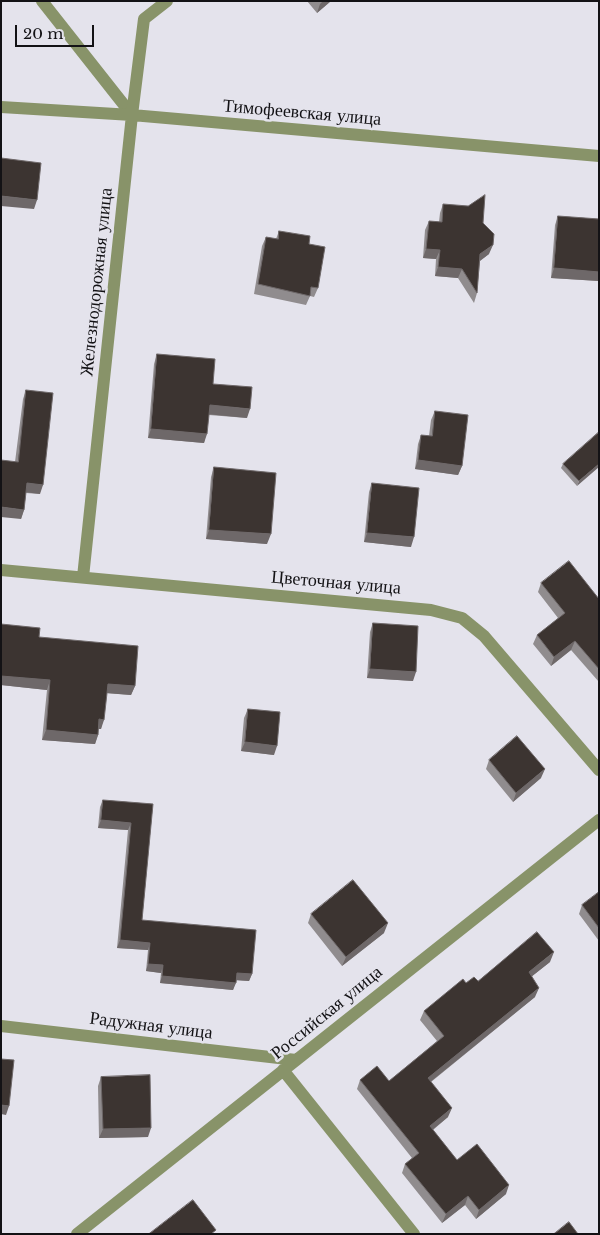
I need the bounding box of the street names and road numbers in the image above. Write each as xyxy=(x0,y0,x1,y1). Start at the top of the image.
street label: Тимофеевская улица xyxy=(222,95,382,131)
street label: Железнодорожная улица xyxy=(76,187,118,377)
street label: Цветочная улица xyxy=(270,567,402,599)
street label: Российская улица xyxy=(267,962,387,1064)
street label: Радужная улица xyxy=(88,1008,214,1044)

